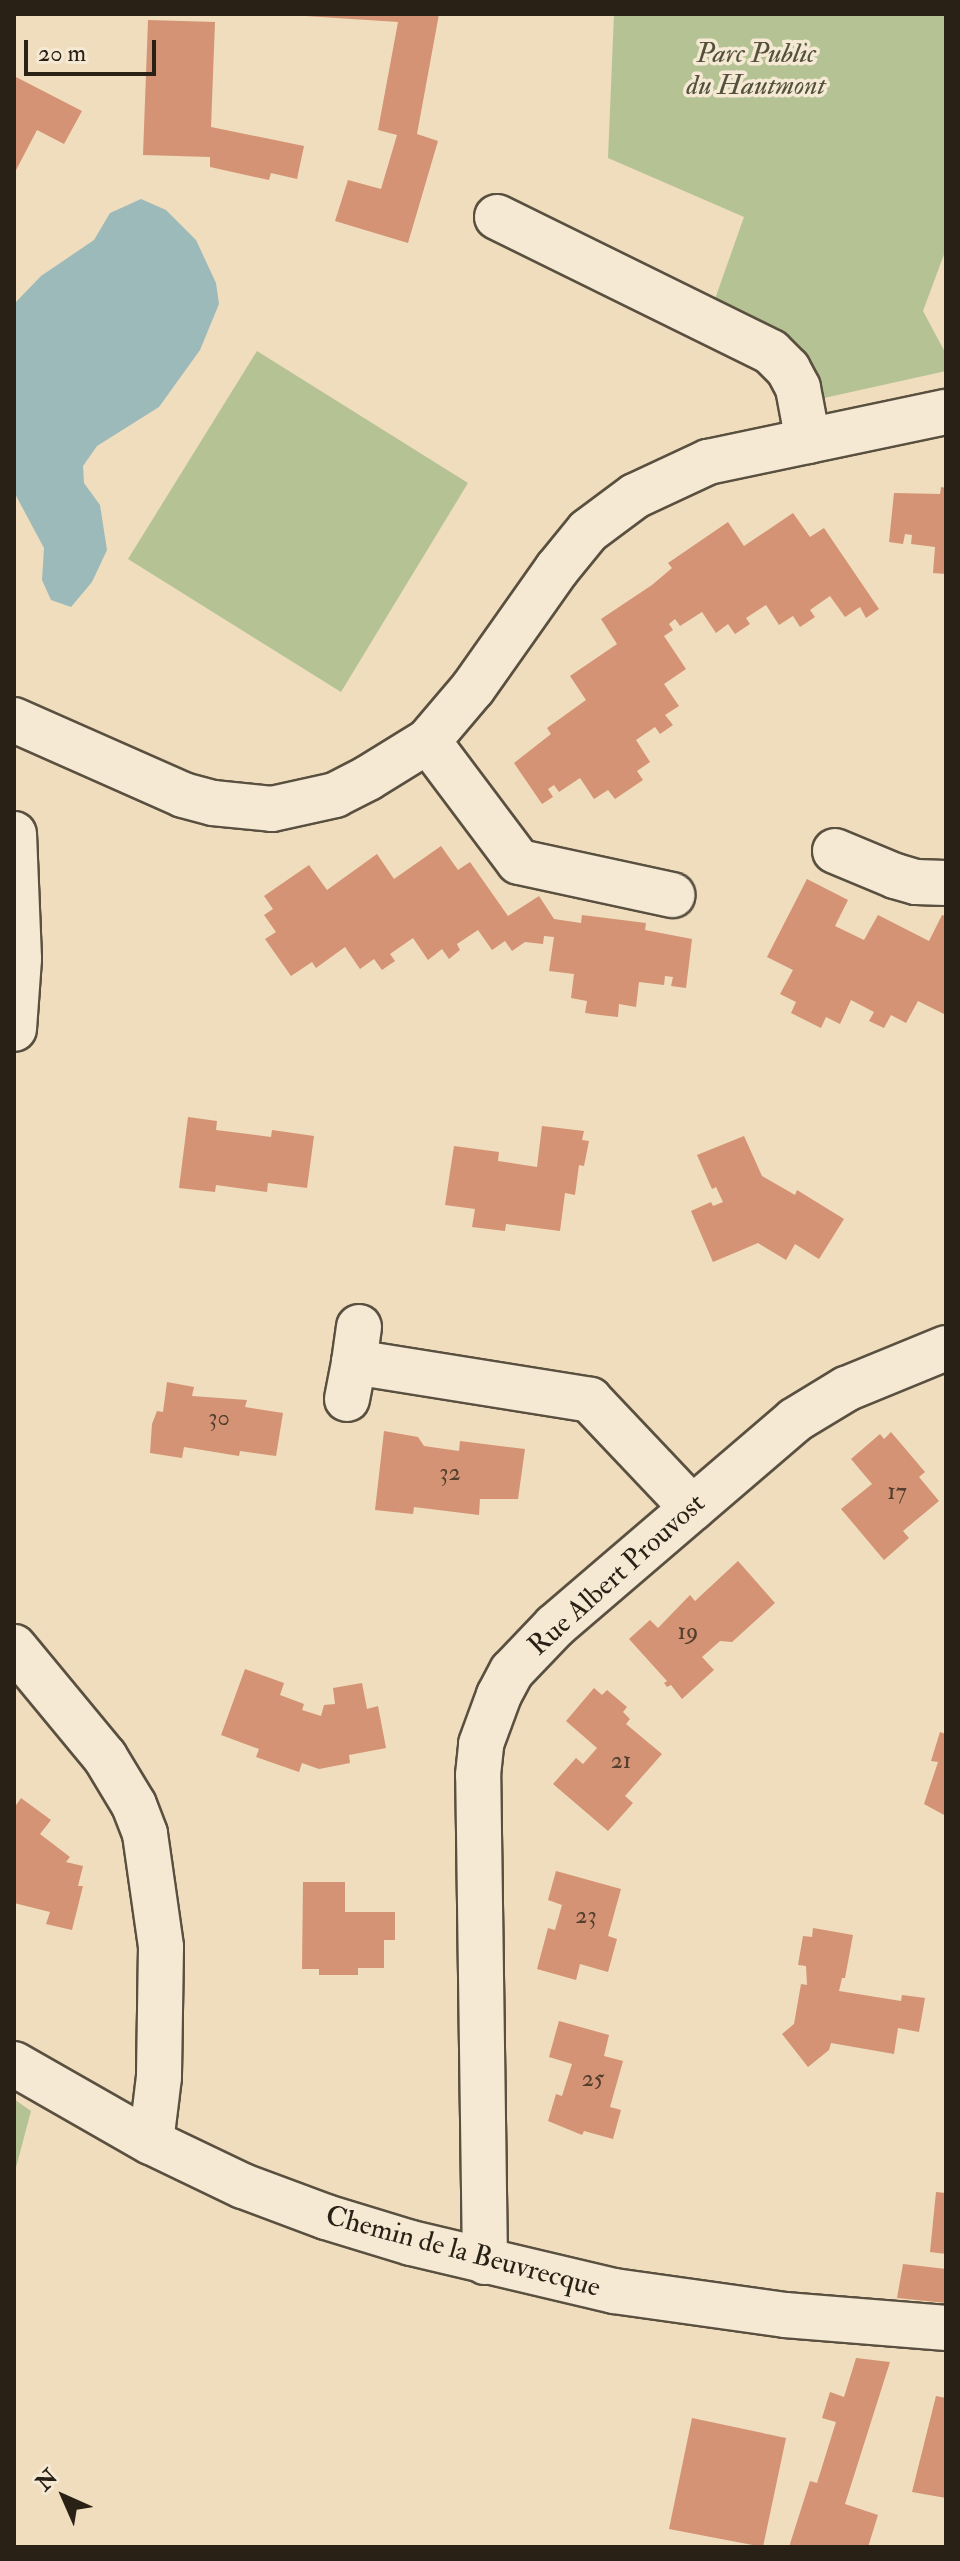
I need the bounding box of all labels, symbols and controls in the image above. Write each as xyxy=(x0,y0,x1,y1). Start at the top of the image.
scale bar xyxy=(28,24,160,74)
park label: Parc Public du Hautmont xyxy=(687,37,825,103)
text: 20 m xyxy=(38,38,86,69)
house number: 30 xyxy=(208,1404,230,1432)
house number: 32 xyxy=(439,1459,461,1487)
house number: 17 xyxy=(887,1478,907,1506)
street label: Rue Albert Prouvost xyxy=(522,1487,712,1663)
house number: 19 xyxy=(678,1618,698,1646)
house number: 21 xyxy=(611,1747,631,1775)
house number: 23 xyxy=(575,1902,597,1930)
house number: 25 xyxy=(582,2065,604,2093)
street label: Chemin de la Beuvrecque xyxy=(322,2199,604,2305)
north arrow xyxy=(24,2457,104,2537)
text: N xyxy=(30,2463,64,2497)

